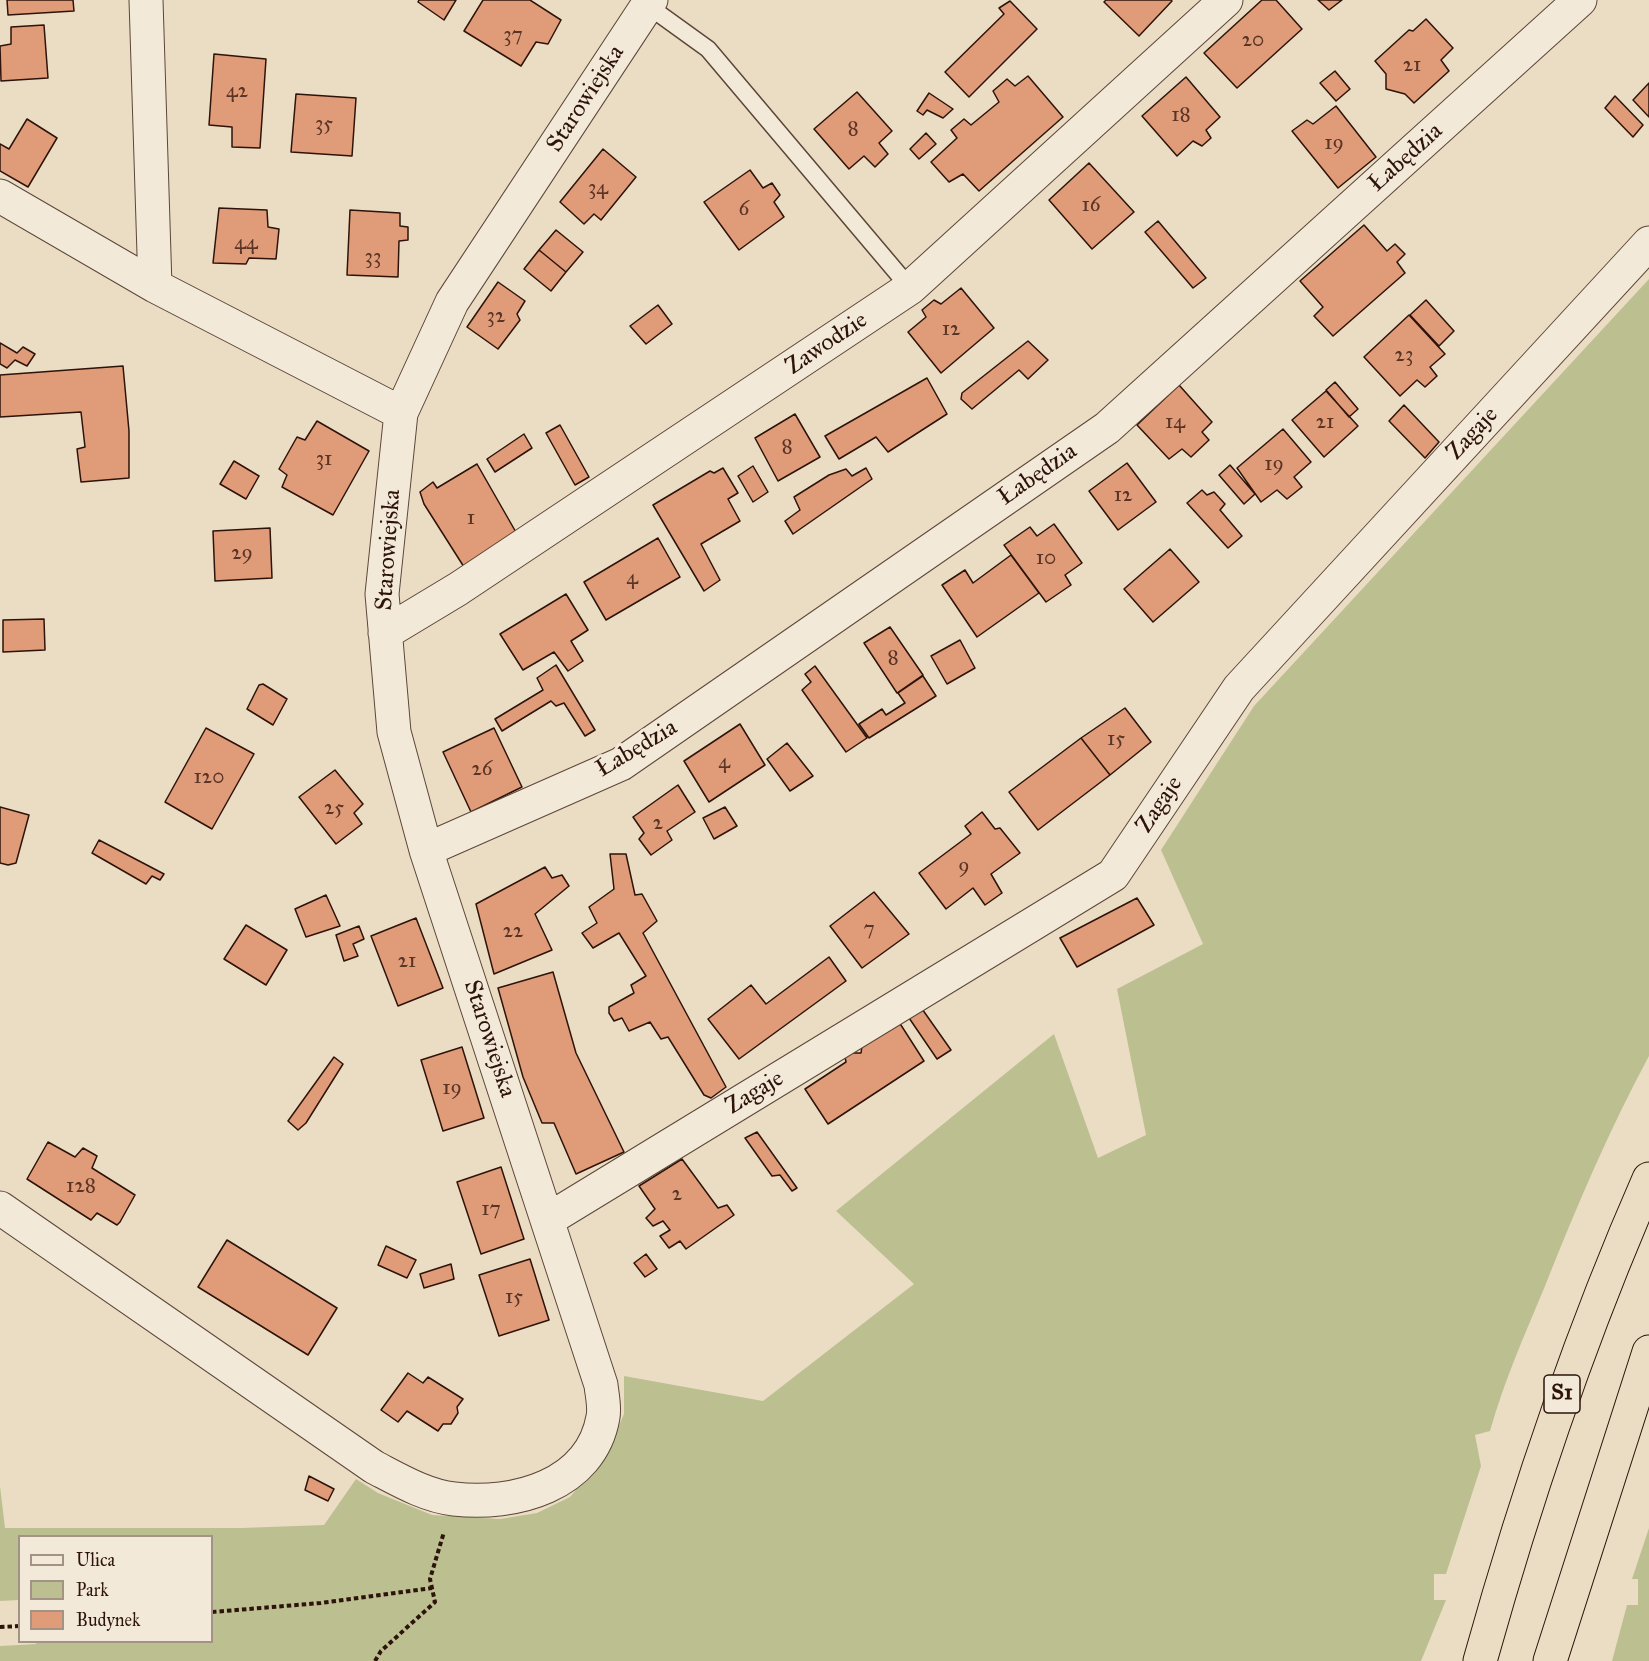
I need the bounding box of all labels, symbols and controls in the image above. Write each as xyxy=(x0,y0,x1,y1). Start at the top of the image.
house number: 37 xyxy=(503,23,523,49)
house number: 20 xyxy=(1242,28,1264,54)
street label: Starowiejska xyxy=(541,40,631,158)
house number: 21 xyxy=(1403,53,1421,79)
house number: 42 xyxy=(226,79,248,105)
house number: 18 xyxy=(1171,103,1191,129)
house number: 35 xyxy=(315,112,333,138)
house number: 8 xyxy=(847,117,859,143)
street label: Łabędzia xyxy=(1363,117,1449,199)
house number: 19 xyxy=(1324,131,1344,157)
house number: 34 xyxy=(588,176,608,202)
house number: 16 xyxy=(1081,193,1101,219)
house number: 6 xyxy=(739,197,749,223)
house number: 44 xyxy=(234,231,258,257)
house number: 33 xyxy=(365,245,381,271)
house number: 32 xyxy=(487,304,505,330)
street label: Zawodzie xyxy=(781,306,873,382)
house number: 12 xyxy=(942,317,960,343)
house number: 23 xyxy=(1395,343,1413,369)
street label: Zagaje xyxy=(1441,401,1505,467)
house number: 14 xyxy=(1165,410,1185,436)
house number: 21 xyxy=(1316,410,1334,436)
house number: 8 xyxy=(781,435,793,461)
street label: Łabędzia xyxy=(993,438,1083,512)
house number: 31 xyxy=(316,447,332,473)
house number: 19 xyxy=(1264,452,1284,478)
house number: 12 xyxy=(1114,483,1132,509)
street label: Starowiejska xyxy=(370,488,408,612)
house number: 1 xyxy=(467,506,475,532)
house number: 29 xyxy=(231,541,253,567)
house number: 10 xyxy=(1036,546,1056,572)
house number: 4 xyxy=(626,566,638,592)
house number: 8 xyxy=(887,646,899,672)
street label: Łabędzia xyxy=(591,714,683,784)
house number: 15 xyxy=(1107,727,1125,753)
house number: 4 xyxy=(718,750,730,776)
house number: 26 xyxy=(471,757,493,783)
house number: 120 xyxy=(194,765,224,791)
street label: Zagaje xyxy=(1131,771,1189,839)
house number: 25 xyxy=(324,796,344,822)
house number: 2 xyxy=(653,811,663,837)
house number: 9 xyxy=(958,854,970,880)
house number: 7 xyxy=(863,917,875,943)
house number: 22 xyxy=(503,919,523,945)
house number: 21 xyxy=(398,949,416,975)
street label: Starowiejska xyxy=(457,977,521,1101)
street label: Zagaje xyxy=(721,1065,789,1121)
house number: 19 xyxy=(442,1076,462,1102)
house number: 128 xyxy=(66,1174,96,1200)
house number: 2 xyxy=(672,1182,682,1208)
house number: 17 xyxy=(481,1197,501,1223)
house number: 15 xyxy=(505,1285,523,1311)
road number: S1 xyxy=(1544,1375,1580,1413)
legend xyxy=(18,1535,213,1643)
text: Ulica xyxy=(76,1549,115,1571)
text: Park xyxy=(76,1579,109,1601)
text: Budynek xyxy=(76,1609,140,1631)

